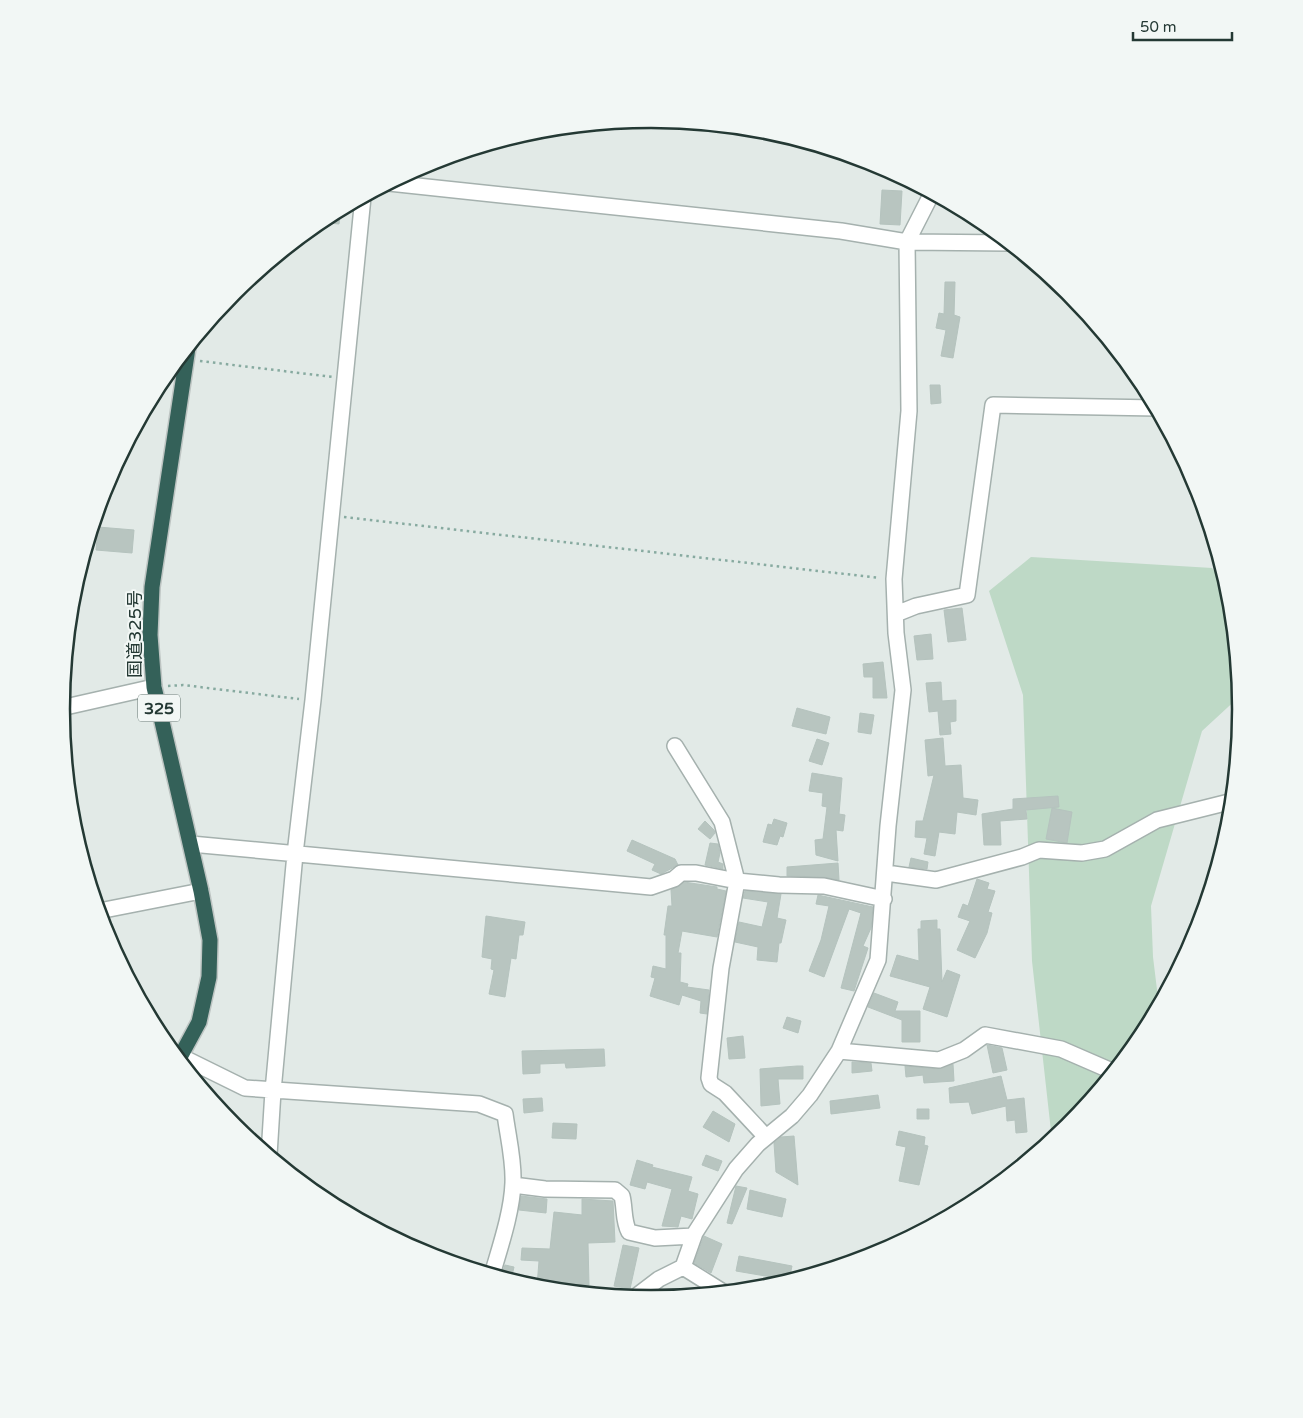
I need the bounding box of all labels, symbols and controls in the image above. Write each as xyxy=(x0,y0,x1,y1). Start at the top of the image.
scale bar xyxy=(1133,10,1232,42)
text: 50 m xyxy=(1140,18,1177,36)
street label: 国道325号 xyxy=(124,590,146,678)
road number: 325 xyxy=(138,694,180,721)

